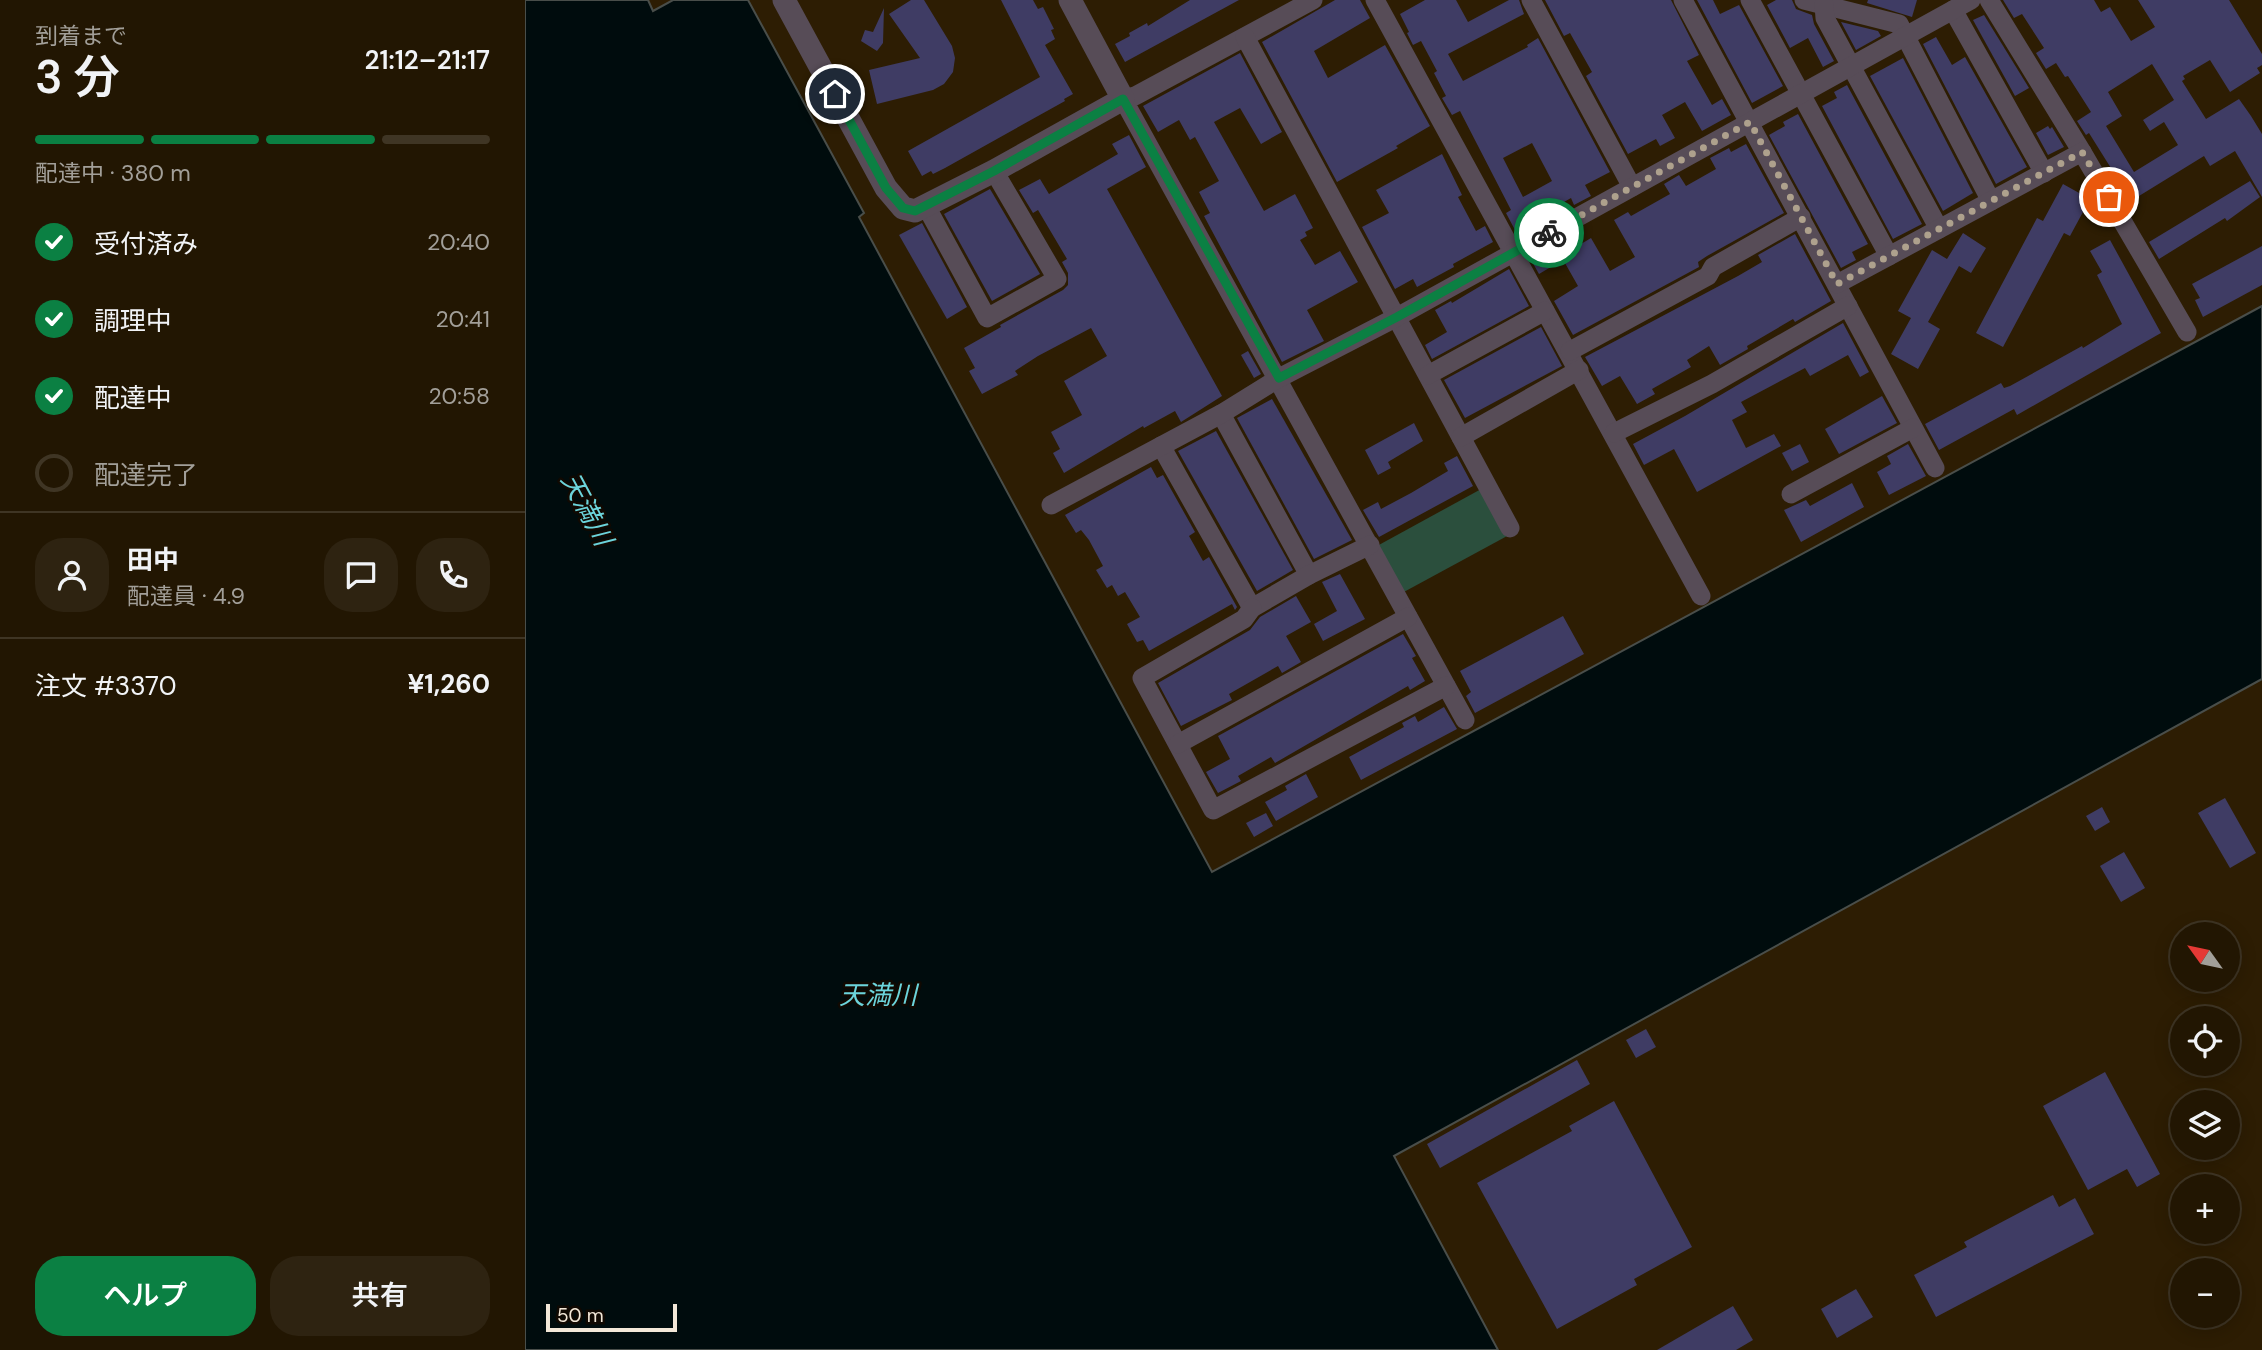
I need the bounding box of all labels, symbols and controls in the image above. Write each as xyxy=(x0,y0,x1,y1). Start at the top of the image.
text: 到着まで xyxy=(35,21,127,51)
text: 21:12–21:17 xyxy=(365,43,490,77)
text: 3 分 xyxy=(35,47,120,107)
pin xyxy=(805,64,865,124)
icon: home xyxy=(816,75,854,113)
text: 配達中 · 380 m xyxy=(35,158,191,188)
pin xyxy=(2079,167,2139,227)
icon: bag xyxy=(2090,178,2128,216)
courier xyxy=(1514,198,1584,268)
icon: bike xyxy=(1530,214,1568,252)
icon: check xyxy=(35,223,73,261)
text: 受付済み xyxy=(94,227,198,261)
text: 20:40 xyxy=(427,227,490,257)
icon: check xyxy=(35,300,73,338)
text: 調理中 xyxy=(94,304,172,338)
text: 20:41 xyxy=(435,304,490,334)
icon: check xyxy=(35,377,73,415)
text: 配達中 xyxy=(94,381,172,415)
text: 20:58 xyxy=(429,381,490,411)
text: 配達完了 xyxy=(94,458,198,492)
water label: 天満川 xyxy=(554,467,622,554)
button: person xyxy=(35,538,109,612)
button: chat xyxy=(324,538,398,612)
button: phone xyxy=(416,538,490,612)
text: 田中 xyxy=(127,543,179,577)
text: 配達員 · 4.9 xyxy=(127,581,245,611)
text: ¥1,260 xyxy=(407,667,490,701)
text: 注文 #3370 xyxy=(35,669,176,703)
north arrow xyxy=(2170,922,2240,992)
map controls xyxy=(2170,922,2240,1328)
water label: 天満川 xyxy=(839,978,920,1012)
button: locate xyxy=(2170,1006,2240,1076)
button: layers xyxy=(2170,1090,2240,1160)
button: + xyxy=(2170,1174,2240,1244)
button: ヘルプ xyxy=(35,1256,256,1336)
button: 共有 xyxy=(270,1256,490,1336)
button: − xyxy=(2170,1258,2240,1328)
scale bar xyxy=(546,1301,677,1333)
text: 50 m xyxy=(557,1303,604,1328)

